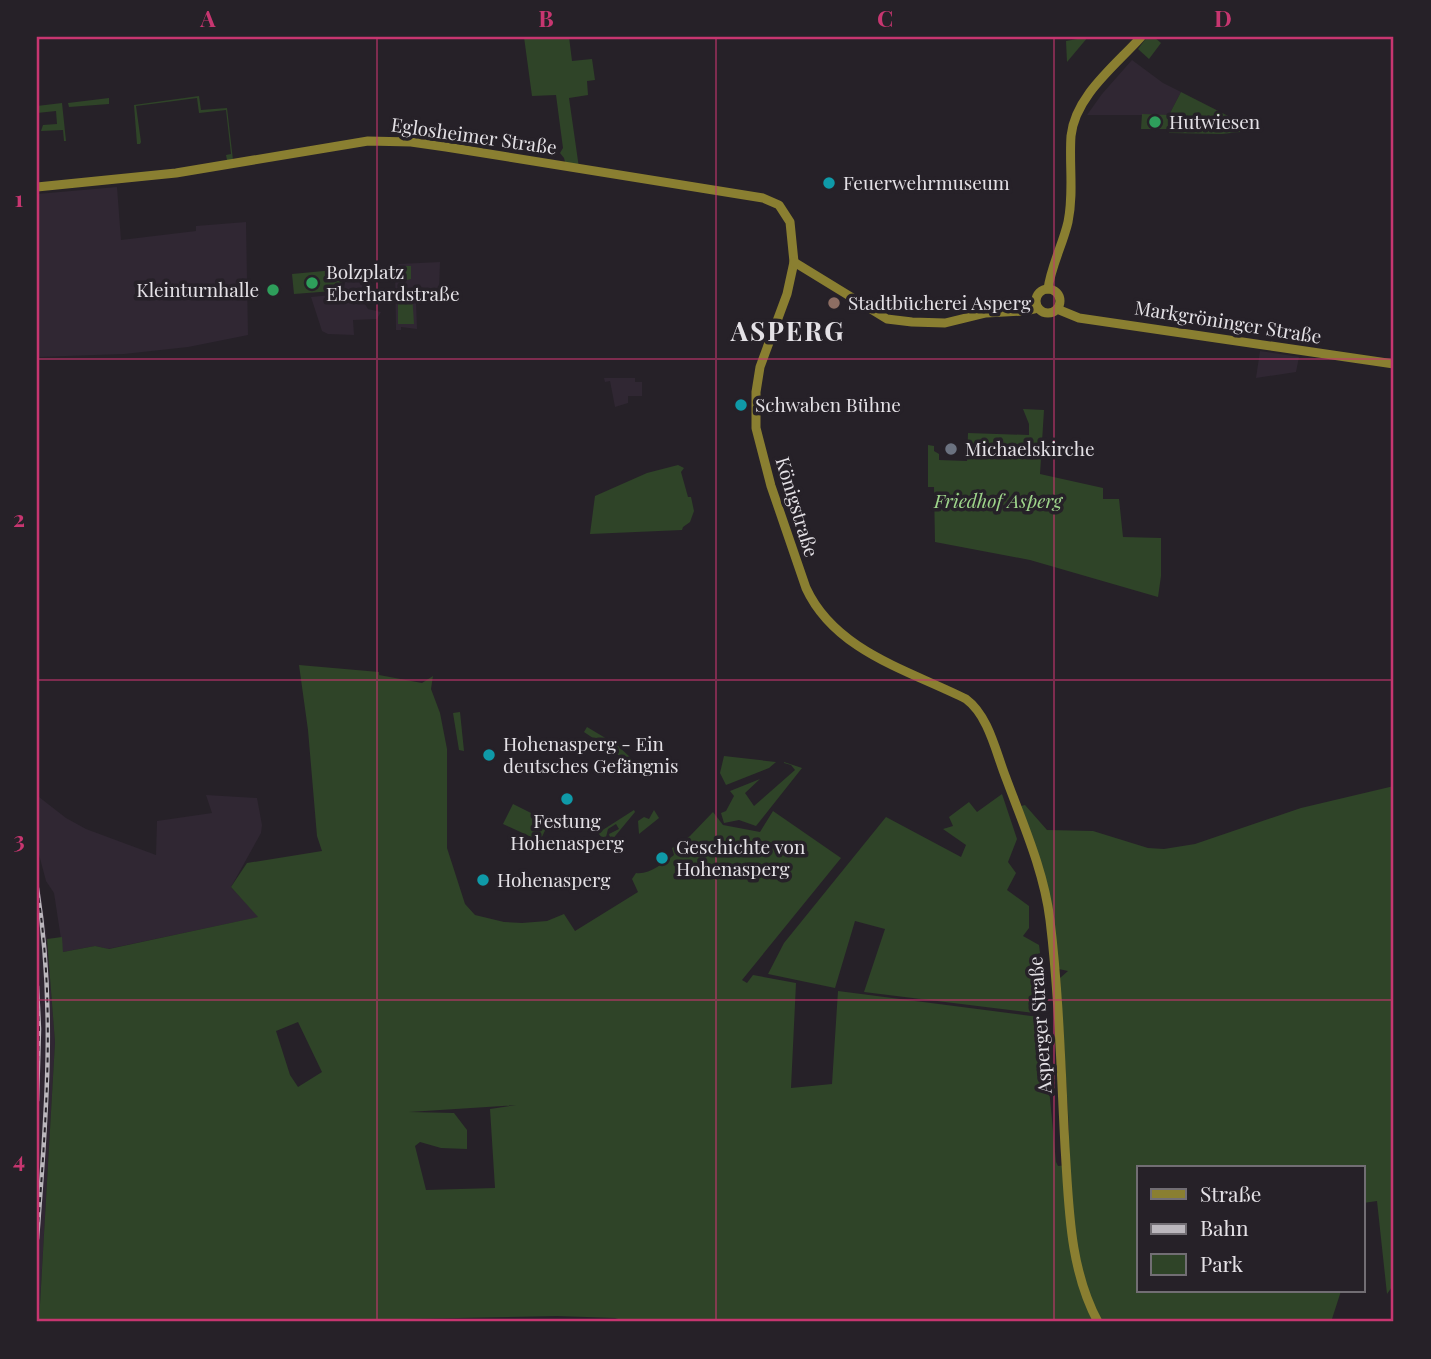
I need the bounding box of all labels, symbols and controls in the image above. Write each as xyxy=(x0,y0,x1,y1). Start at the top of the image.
text: A xyxy=(199,2,216,33)
text: B xyxy=(538,2,554,33)
text: C xyxy=(877,2,893,33)
text: D xyxy=(1214,2,1232,33)
place label: Hutwiesen xyxy=(1169,108,1261,134)
street label: Eglosheimer Straße xyxy=(390,111,559,160)
marker: Hutwiesen xyxy=(1147,114,1163,130)
place label: Feuerwehrmuseum xyxy=(843,169,1010,195)
marker: Feuerwehrmuseum xyxy=(821,175,837,191)
text: 1 xyxy=(15,182,24,213)
place label: Bolzplatz Eberhardstraße xyxy=(326,258,460,306)
marker: Bolzplatz Eberhardstraße xyxy=(304,275,320,291)
place label: Kleinturnhalle xyxy=(136,276,259,302)
marker: Kleinturnhalle xyxy=(265,282,281,298)
place label: Stadtbücherei Asperg xyxy=(848,289,1031,315)
street label: Markgröninger Straße xyxy=(1133,293,1323,349)
marker: Stadtbücherei Asperg xyxy=(826,295,842,311)
district label: ASPERG xyxy=(730,313,845,348)
place label: Schwaben Bühne xyxy=(755,391,901,417)
marker: Schwaben Bühne xyxy=(733,397,749,413)
place label: Michaelskirche xyxy=(965,435,1095,461)
marker: Michaelskirche xyxy=(943,441,959,457)
street label: Königstraße xyxy=(770,453,826,560)
park label: Friedhof Asperg xyxy=(933,487,1063,513)
text: 2 xyxy=(13,502,25,533)
place label: Hohenasperg - Ein deutsches Gefängnis xyxy=(503,730,679,778)
marker: Hohenasperg - Ein deutsches Gefängnis xyxy=(481,747,497,763)
marker: Festung Hohenasperg xyxy=(559,791,575,807)
place label: Festung Hohenasperg xyxy=(510,807,624,855)
text: 3 xyxy=(13,823,25,854)
place label: Geschichte von Hohenasperg xyxy=(676,833,806,881)
marker: Geschichte von Hohenasperg xyxy=(654,850,670,866)
place label: Hohenasperg xyxy=(497,866,611,892)
marker: Hohenasperg xyxy=(475,872,491,888)
street label: Asperger Straße xyxy=(1021,956,1057,1096)
text: 4 xyxy=(13,1143,25,1174)
legend xyxy=(1137,1166,1364,1292)
text: Straße xyxy=(1200,1179,1261,1207)
text: Bahn xyxy=(1200,1213,1249,1241)
text: Park xyxy=(1200,1249,1244,1277)

